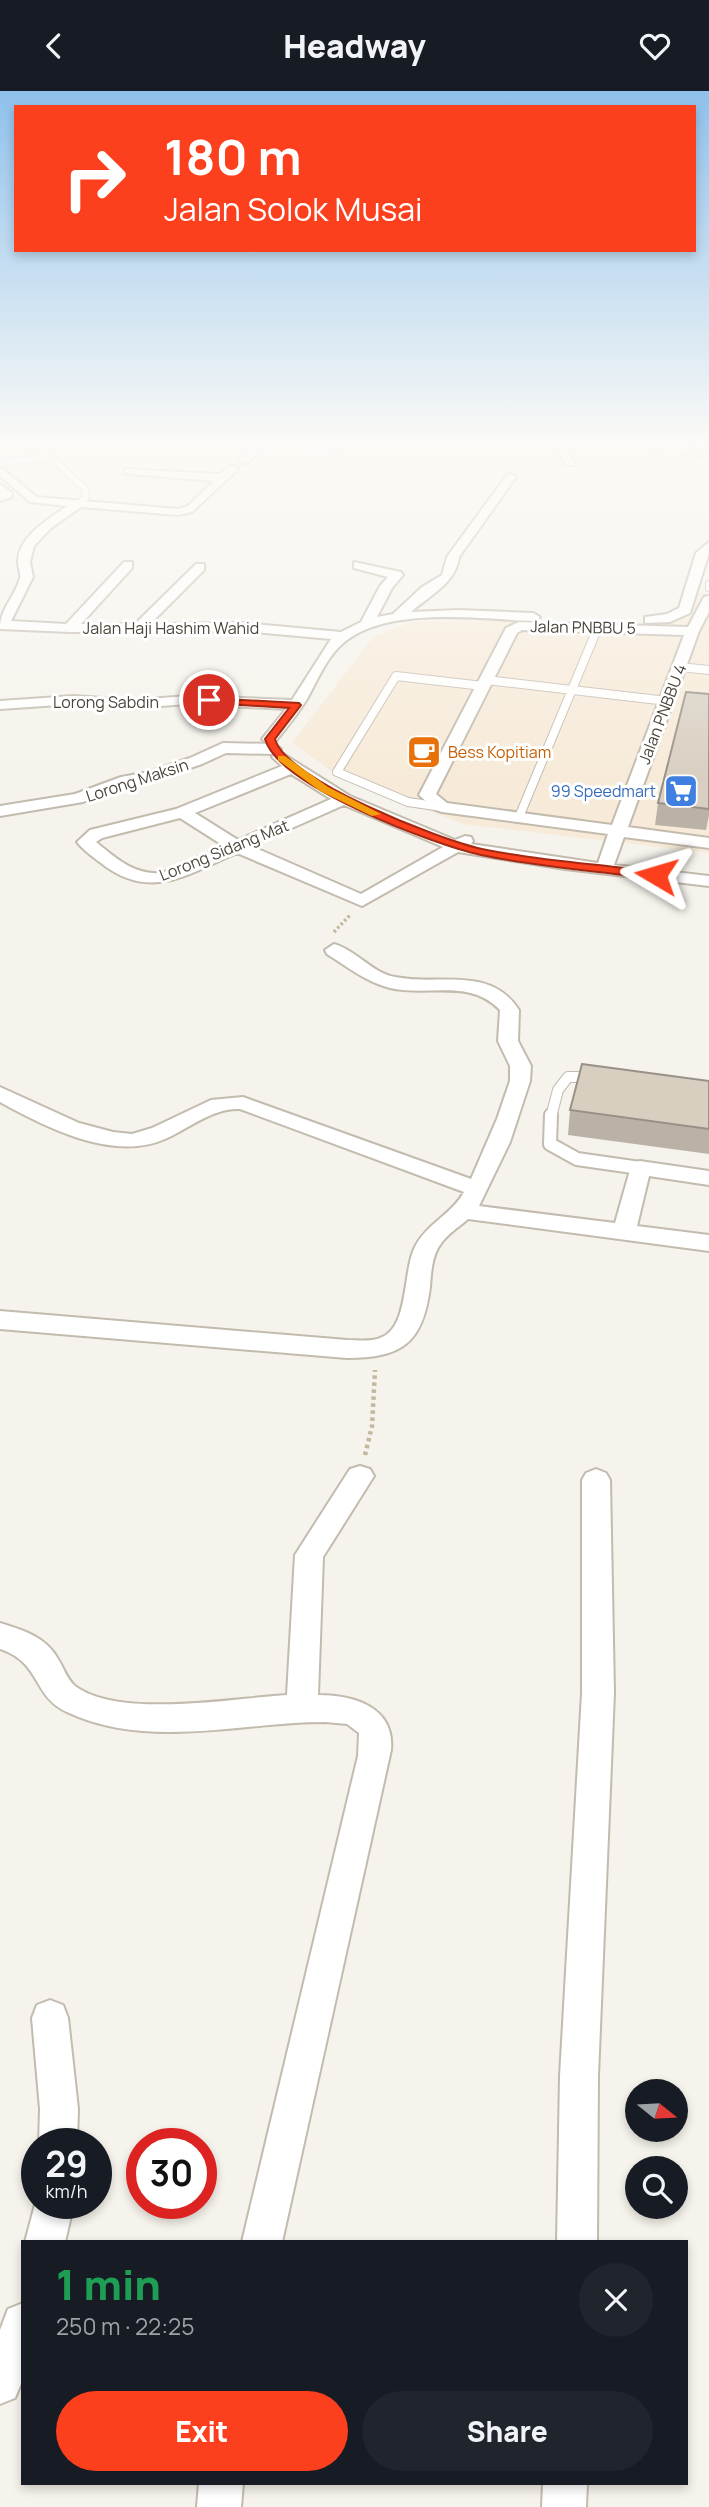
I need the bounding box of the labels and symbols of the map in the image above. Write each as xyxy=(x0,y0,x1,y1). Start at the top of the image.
street label: Jalan PNBBU 5 xyxy=(530,615,636,639)
street label: Jalan Haji Hashim Wahid xyxy=(83,617,259,639)
street label: Jalan PNBBU 4 xyxy=(633,661,691,767)
pin xyxy=(179,670,239,730)
street label: Lorong Sabdin xyxy=(53,691,159,713)
cafe icon: Bess Kopitiam xyxy=(405,733,443,771)
place label: Bess Kopitiam xyxy=(448,741,551,763)
street label: Lorong Maksin xyxy=(83,753,191,807)
supermarket icon: 99 Speedmart xyxy=(662,772,700,810)
place label: 99 Speedmart xyxy=(551,780,656,802)
street label: Lorong Sidang Mat xyxy=(156,814,292,886)
position arrow xyxy=(619,838,693,912)
north arrow xyxy=(625,2079,688,2142)
speed limit sign: 30 xyxy=(126,2128,217,2219)

